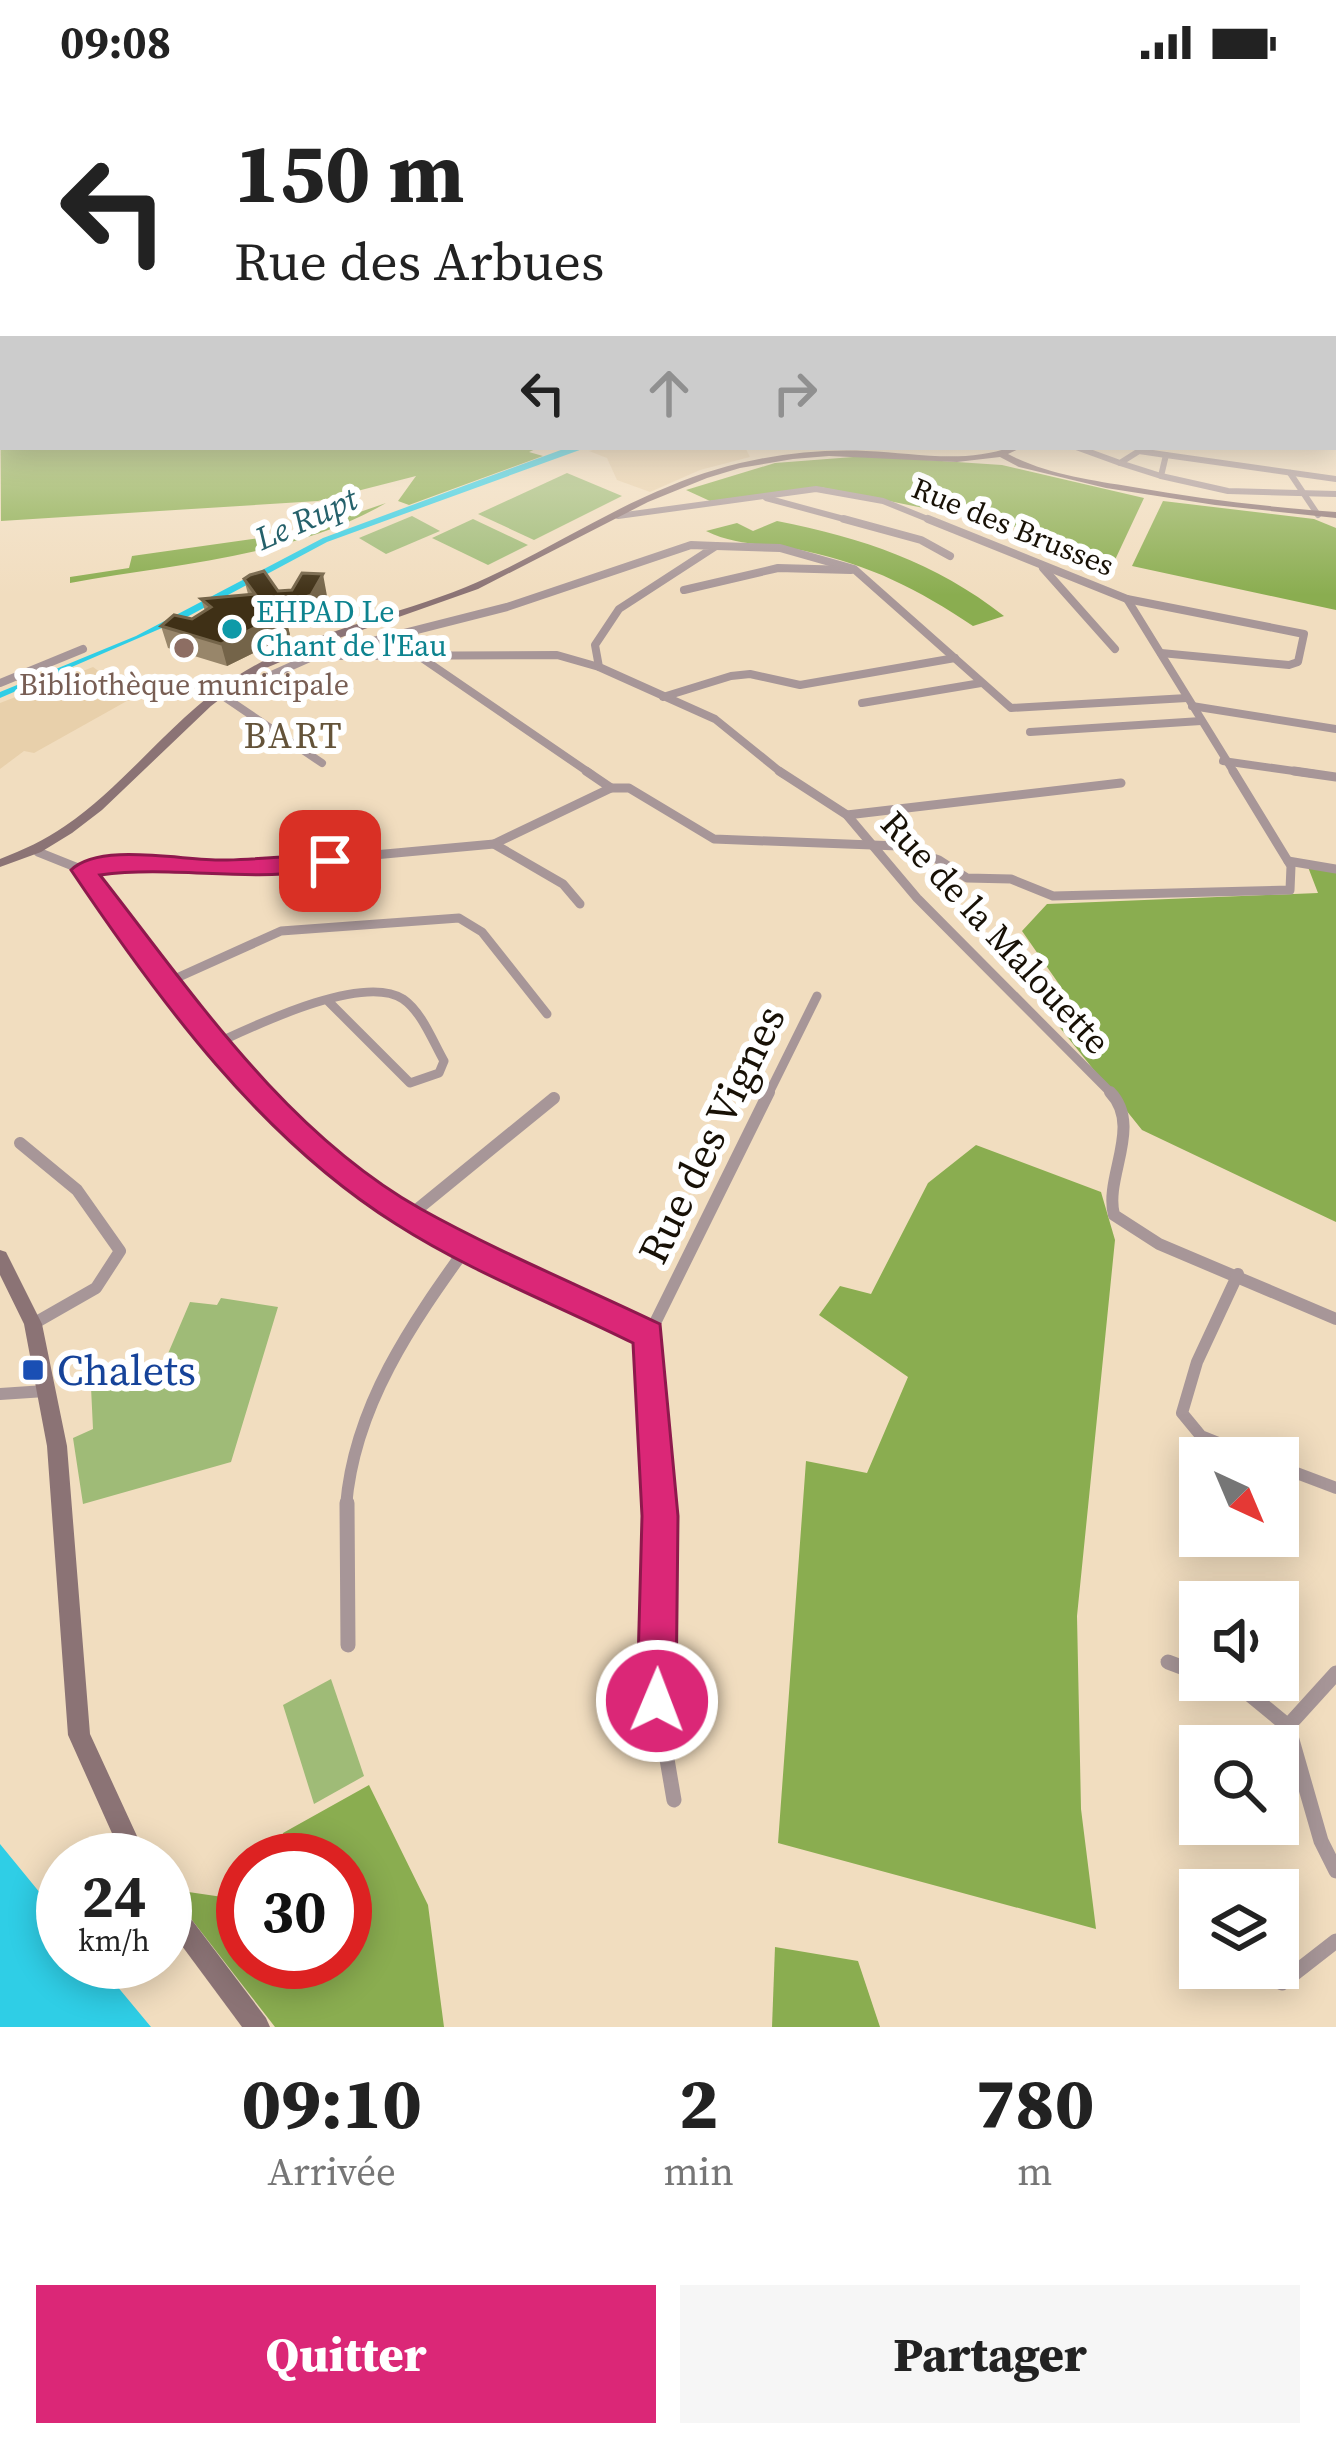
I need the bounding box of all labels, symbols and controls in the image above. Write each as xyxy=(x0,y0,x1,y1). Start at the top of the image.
text: 09:08 xyxy=(60,11,171,73)
text: 150 m xyxy=(234,115,465,230)
icon: left xyxy=(36,132,192,288)
text: Rue des Arbues xyxy=(234,224,604,298)
icon: left xyxy=(510,360,576,426)
icon: ahead xyxy=(636,360,702,426)
icon: right xyxy=(762,360,828,426)
street label: Rue des Brusses xyxy=(906,467,1120,586)
water label: Le Rupt xyxy=(247,476,366,561)
place label: EHPAD Le Chant de l'Eau xyxy=(256,591,447,666)
marker: EHPAD Le Chant de l'Eau xyxy=(219,616,245,642)
marker: Bibliothèque municipale xyxy=(171,635,197,661)
place label: Bibliothèque municipale xyxy=(19,664,349,705)
district label: BART xyxy=(243,711,345,760)
street label: Rue de la Malouette xyxy=(870,800,1121,1065)
pin xyxy=(279,810,381,912)
icon: arrive xyxy=(297,828,363,894)
street label: Rue des Vignes xyxy=(623,995,799,1273)
place label: Chalets xyxy=(57,1341,196,1399)
marker: Chalets xyxy=(20,1357,46,1383)
north arrow xyxy=(1179,1437,1299,1557)
map controls xyxy=(1179,1437,1299,1989)
button: sound xyxy=(1179,1581,1299,1701)
position arrow xyxy=(594,1638,720,1764)
button: search xyxy=(1179,1725,1299,1845)
speed limit sign: 30 xyxy=(216,1833,372,1989)
text: 24 xyxy=(81,1855,147,1937)
button: layers xyxy=(1179,1869,1299,1989)
text: km/h xyxy=(78,1920,150,1961)
text: 09:10 xyxy=(242,2053,422,2152)
text: 2 xyxy=(679,2053,718,2152)
text: 780 xyxy=(975,2053,1094,2152)
text: Arrivée xyxy=(267,2145,396,2198)
text: min xyxy=(663,2145,734,2198)
text: m xyxy=(1017,2145,1052,2198)
button: Quitter xyxy=(36,2285,656,2423)
button: Partager xyxy=(680,2285,1300,2423)

